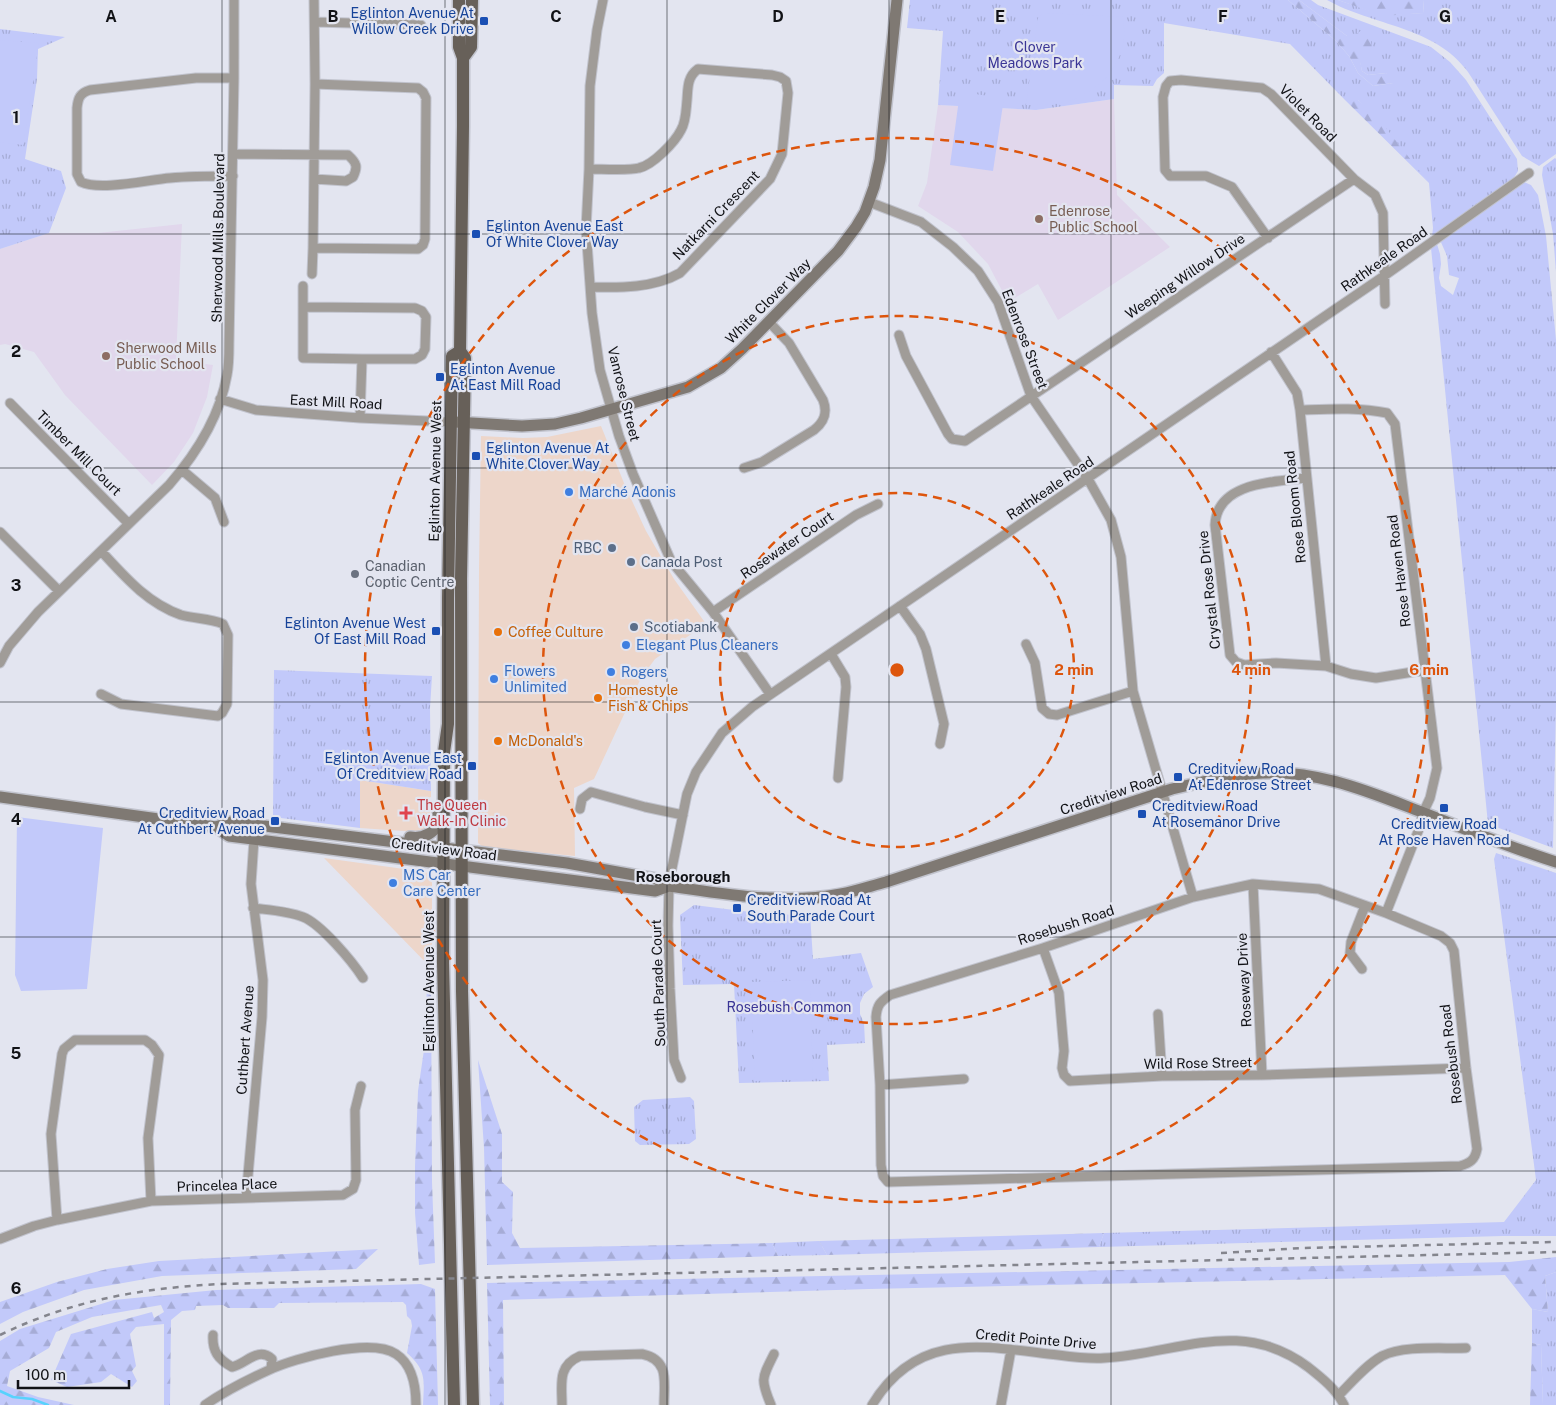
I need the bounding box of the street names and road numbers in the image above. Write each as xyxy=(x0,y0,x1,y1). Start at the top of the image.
street label: Violet Road xyxy=(1276,81,1340,145)
street label: Sherwood Mills Boulevard xyxy=(209,153,227,323)
street label: Natkarni Crescent xyxy=(669,167,763,263)
street label: Rathkeale Road xyxy=(1338,223,1430,295)
street label: Weeping Willow Drive xyxy=(1122,230,1248,322)
street label: White Clover Way xyxy=(722,255,814,347)
street label: Edenrose Street xyxy=(999,287,1051,391)
street label: Vanrose Street xyxy=(604,345,644,443)
street label: East Mill Road xyxy=(289,392,383,412)
street label: Eglinton Avenue West xyxy=(426,400,444,542)
street label: Timber Mill Court xyxy=(33,407,125,499)
street label: Rose Bloom Road xyxy=(1281,450,1309,564)
street label: Rathkeale Road xyxy=(1003,453,1097,523)
street label: Rosewater Court xyxy=(737,508,837,582)
street label: Rose Haven Road xyxy=(1384,514,1414,628)
street label: Crystal Rose Drive xyxy=(1195,530,1223,650)
street label: Creditview Road xyxy=(1058,770,1164,818)
street label: Creditview Road xyxy=(390,835,498,863)
street label: Rosebush Road xyxy=(1016,902,1116,948)
street label: Eglinton Avenue West xyxy=(421,910,437,1052)
street label: South Parade Court xyxy=(648,919,668,1047)
street label: Roseway Drive xyxy=(1234,932,1254,1028)
street label: Cuthbert Avenue xyxy=(233,985,257,1095)
street label: Rosebush Road xyxy=(1437,1003,1465,1105)
street label: Wild Rose Street xyxy=(1143,1054,1253,1072)
street label: Princelea Place xyxy=(176,1175,278,1195)
street label: Credit Pointe Drive xyxy=(975,1326,1097,1352)

